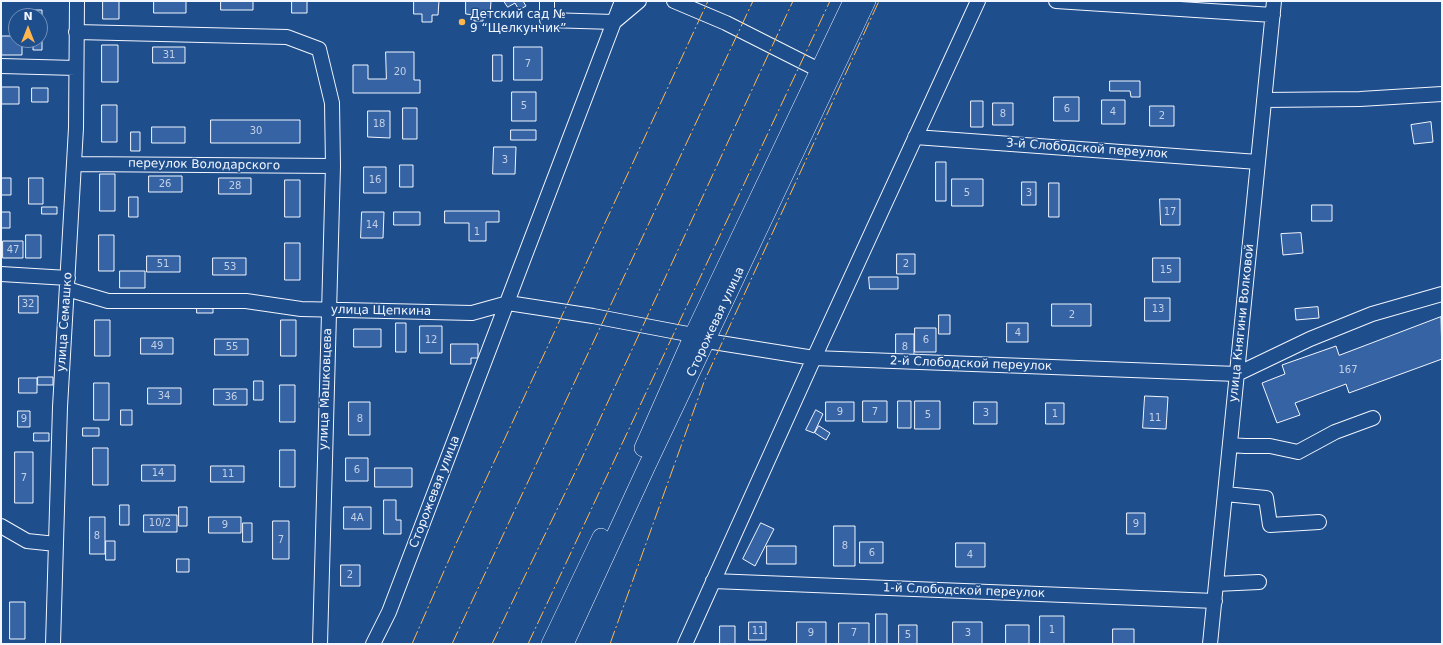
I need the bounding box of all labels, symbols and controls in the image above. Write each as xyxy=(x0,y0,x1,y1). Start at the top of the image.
north arrow xyxy=(8,8,48,48)
place label: Детский сад № 9 “Щелкунчик” xyxy=(470,8,566,36)
text: N xyxy=(23,10,33,23)
marker: Детский сад № 9 “Щелкунчик” xyxy=(457,17,467,27)
house number: 31 xyxy=(163,49,175,61)
house number: 7 xyxy=(525,58,531,70)
house number: 20 xyxy=(394,66,406,78)
house number: 5 xyxy=(521,100,527,112)
house number: 6 xyxy=(1064,103,1070,115)
house number: 4 xyxy=(1110,106,1116,118)
house number: 8 xyxy=(1000,108,1006,120)
house number: 2 xyxy=(1159,110,1165,122)
house number: 18 xyxy=(373,118,385,130)
house number: 30 xyxy=(250,125,262,137)
street label: 3-й Слободской переулок xyxy=(1005,136,1169,162)
house number: 3 xyxy=(502,154,508,166)
street label: переулок Володарского xyxy=(128,156,280,174)
house number: 16 xyxy=(369,174,381,186)
house number: 26 xyxy=(159,178,171,190)
house number: 28 xyxy=(229,180,241,192)
house number: 5 xyxy=(964,187,970,199)
house number: 3 xyxy=(1026,187,1032,199)
house number: 17 xyxy=(1164,206,1176,218)
house number: 14 xyxy=(366,219,378,231)
house number: 1 xyxy=(474,226,480,238)
street label: улица Княгини Волковой xyxy=(1227,243,1257,403)
house number: 47 xyxy=(7,244,19,256)
house number: 51 xyxy=(157,258,169,270)
house number: 2 xyxy=(903,258,909,270)
house number: 53 xyxy=(224,261,236,273)
house number: 15 xyxy=(1160,264,1172,276)
street label: Сторожевая улица xyxy=(684,265,748,379)
street label: улица Семашко xyxy=(54,272,76,372)
house number: 32 xyxy=(22,298,34,310)
street label: улица Щепкина xyxy=(331,303,431,319)
house number: 13 xyxy=(1152,303,1164,315)
house number: 2 xyxy=(1069,309,1075,321)
house number: 4 xyxy=(1015,327,1021,339)
street label: улица Машковцева xyxy=(317,328,335,450)
house number: 12 xyxy=(425,334,437,346)
house number: 6 xyxy=(923,334,929,346)
house number: 49 xyxy=(151,340,163,352)
house number: 55 xyxy=(226,341,238,353)
house number: 8 xyxy=(902,341,908,353)
street label: 2-й Слободской переулок xyxy=(890,354,1052,374)
house number: 167 xyxy=(1338,364,1358,376)
house number: 34 xyxy=(158,390,170,402)
house number: 36 xyxy=(225,391,237,403)
house number: 9 xyxy=(837,406,843,418)
house number: 7 xyxy=(872,406,878,418)
house number: 3 xyxy=(983,407,989,419)
house number: 1 xyxy=(1052,408,1058,420)
house number: 5 xyxy=(925,409,931,421)
house number: 11 xyxy=(1149,412,1161,424)
house number: 9 xyxy=(21,413,27,425)
house number: 8 xyxy=(357,413,363,425)
street label: Сторожевая улица xyxy=(407,434,463,550)
house number: 6 xyxy=(354,464,360,476)
house number: 14 xyxy=(152,467,164,479)
house number: 11 xyxy=(222,468,234,480)
house number: 7 xyxy=(21,472,27,484)
house number: 4А xyxy=(350,512,364,524)
house number: 10/2 xyxy=(149,517,171,529)
house number: 9 xyxy=(1133,518,1139,530)
house number: 9 xyxy=(222,519,228,531)
house number: 8 xyxy=(94,530,100,542)
house number: 7 xyxy=(278,534,284,546)
house number: 8 xyxy=(842,540,848,552)
house number: 6 xyxy=(869,547,875,559)
house number: 4 xyxy=(967,549,973,561)
house number: 2 xyxy=(347,569,353,581)
street label: 1-й Слободской переулок xyxy=(883,581,1045,601)
house number: 1 xyxy=(1049,624,1055,636)
house number: 11 xyxy=(752,625,764,637)
house number: 9 xyxy=(808,627,814,639)
house number: 7 xyxy=(851,627,857,639)
house number: 3 xyxy=(965,627,971,639)
house number: 5 xyxy=(905,629,911,641)

